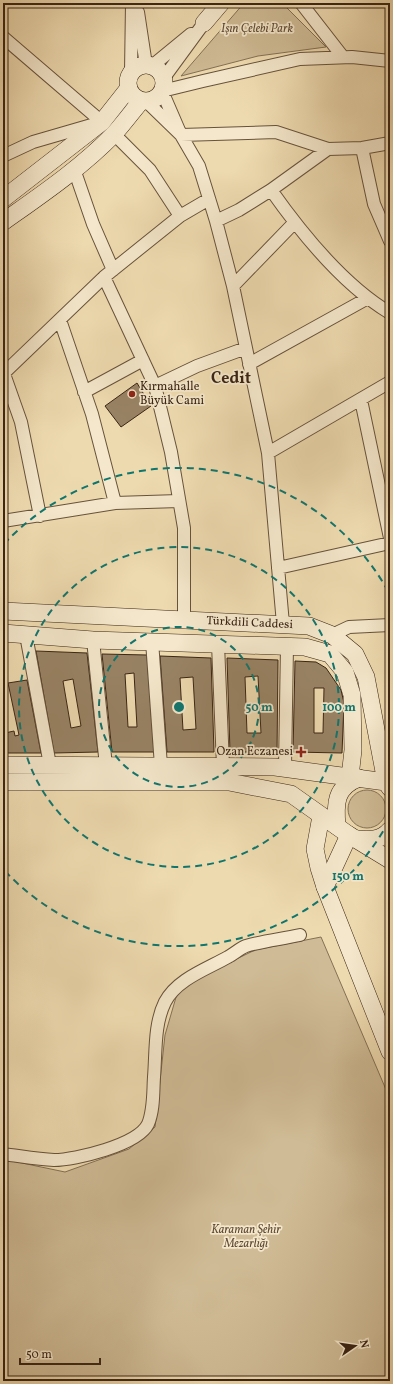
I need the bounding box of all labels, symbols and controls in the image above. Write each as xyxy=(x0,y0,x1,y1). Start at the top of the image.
park label: Işın Çelebi Park xyxy=(221,21,294,37)
district label: Cedit xyxy=(211,368,251,390)
place label: Kırmahalle Büyük Cami xyxy=(140,379,205,409)
marker: Kırmahalle Büyük Cami xyxy=(127,389,137,399)
street label: Türkdili Caddesi xyxy=(206,613,294,633)
centre of rings xyxy=(172,700,186,714)
text: 50 m xyxy=(245,700,273,716)
text: 100 m xyxy=(322,700,356,716)
place label: Ozan Eczanesi xyxy=(217,744,293,760)
marker: Ozan Eczanesi xyxy=(296,747,306,757)
text: 150 m xyxy=(332,869,364,885)
park label: Karaman Şehir Mezarlığı xyxy=(211,1222,281,1252)
north arrow xyxy=(335,1326,375,1366)
text: N xyxy=(355,1339,371,1350)
scale bar xyxy=(20,1340,100,1366)
text: 50 m xyxy=(26,1347,52,1363)

